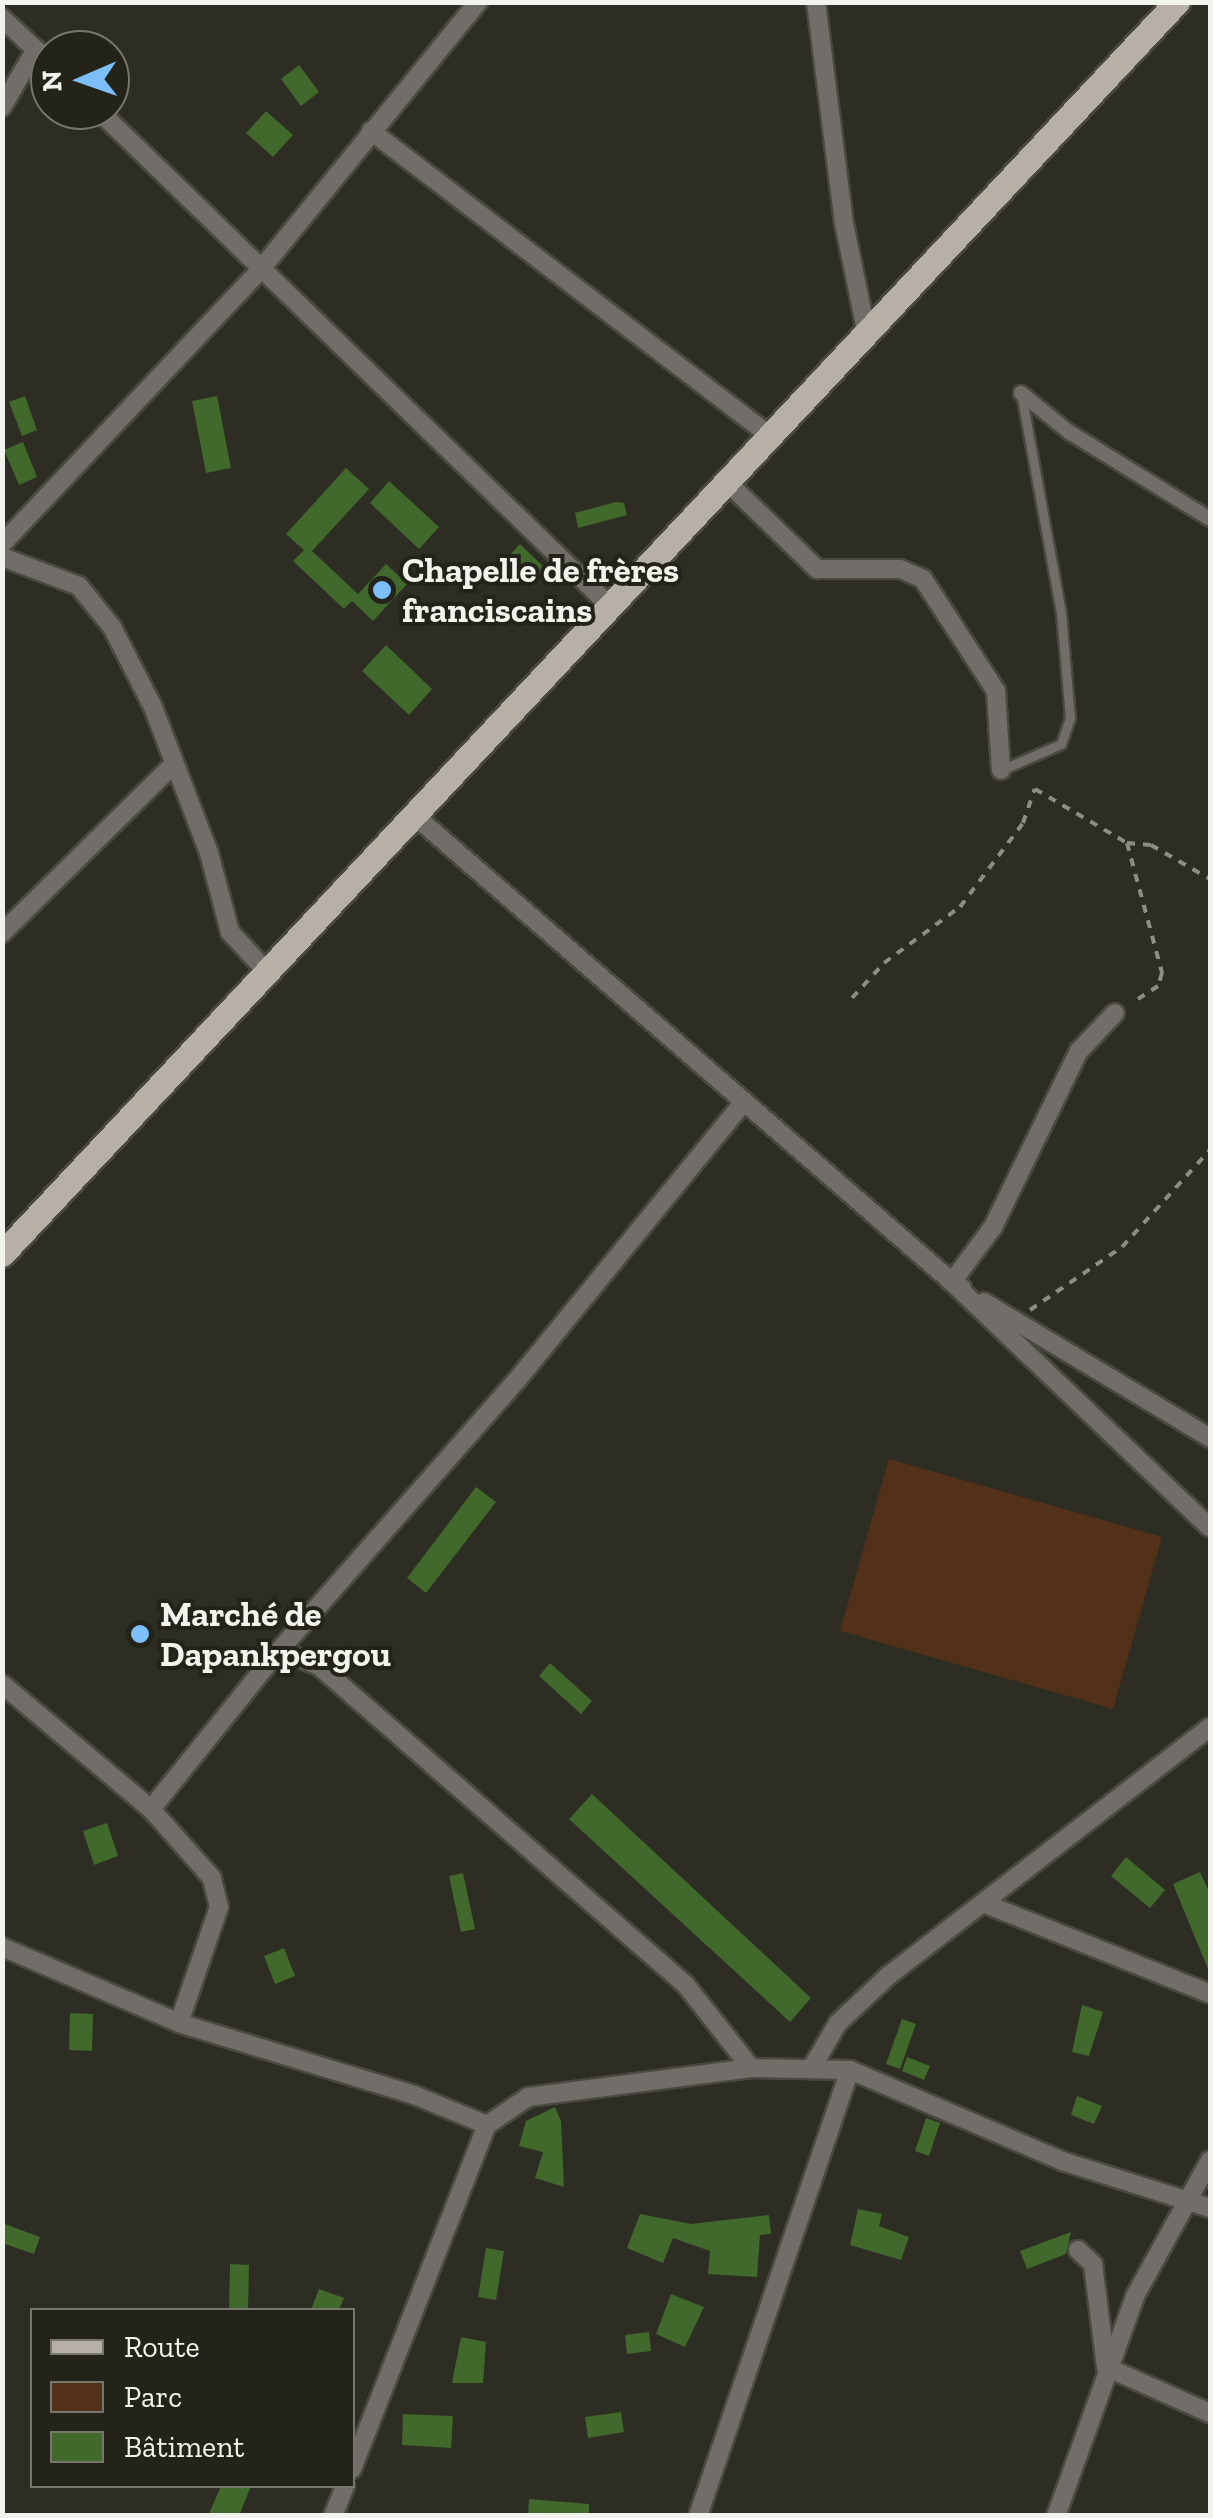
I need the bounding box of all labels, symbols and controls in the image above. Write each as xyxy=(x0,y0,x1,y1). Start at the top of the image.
north arrow xyxy=(30,30,130,130)
text: N xyxy=(35,70,68,92)
place label: Chapelle de frères franciscains xyxy=(402,549,679,631)
marker: Chapelle de frères franciscains xyxy=(371,579,393,601)
place label: Marché de Dapankpergou xyxy=(160,1593,391,1675)
marker: Marché de Dapankpergou xyxy=(129,1623,151,1645)
legend xyxy=(30,2308,355,2488)
text: Route xyxy=(124,2329,200,2365)
text: Parc xyxy=(124,2379,182,2415)
text: Bâtiment xyxy=(124,2429,244,2465)

